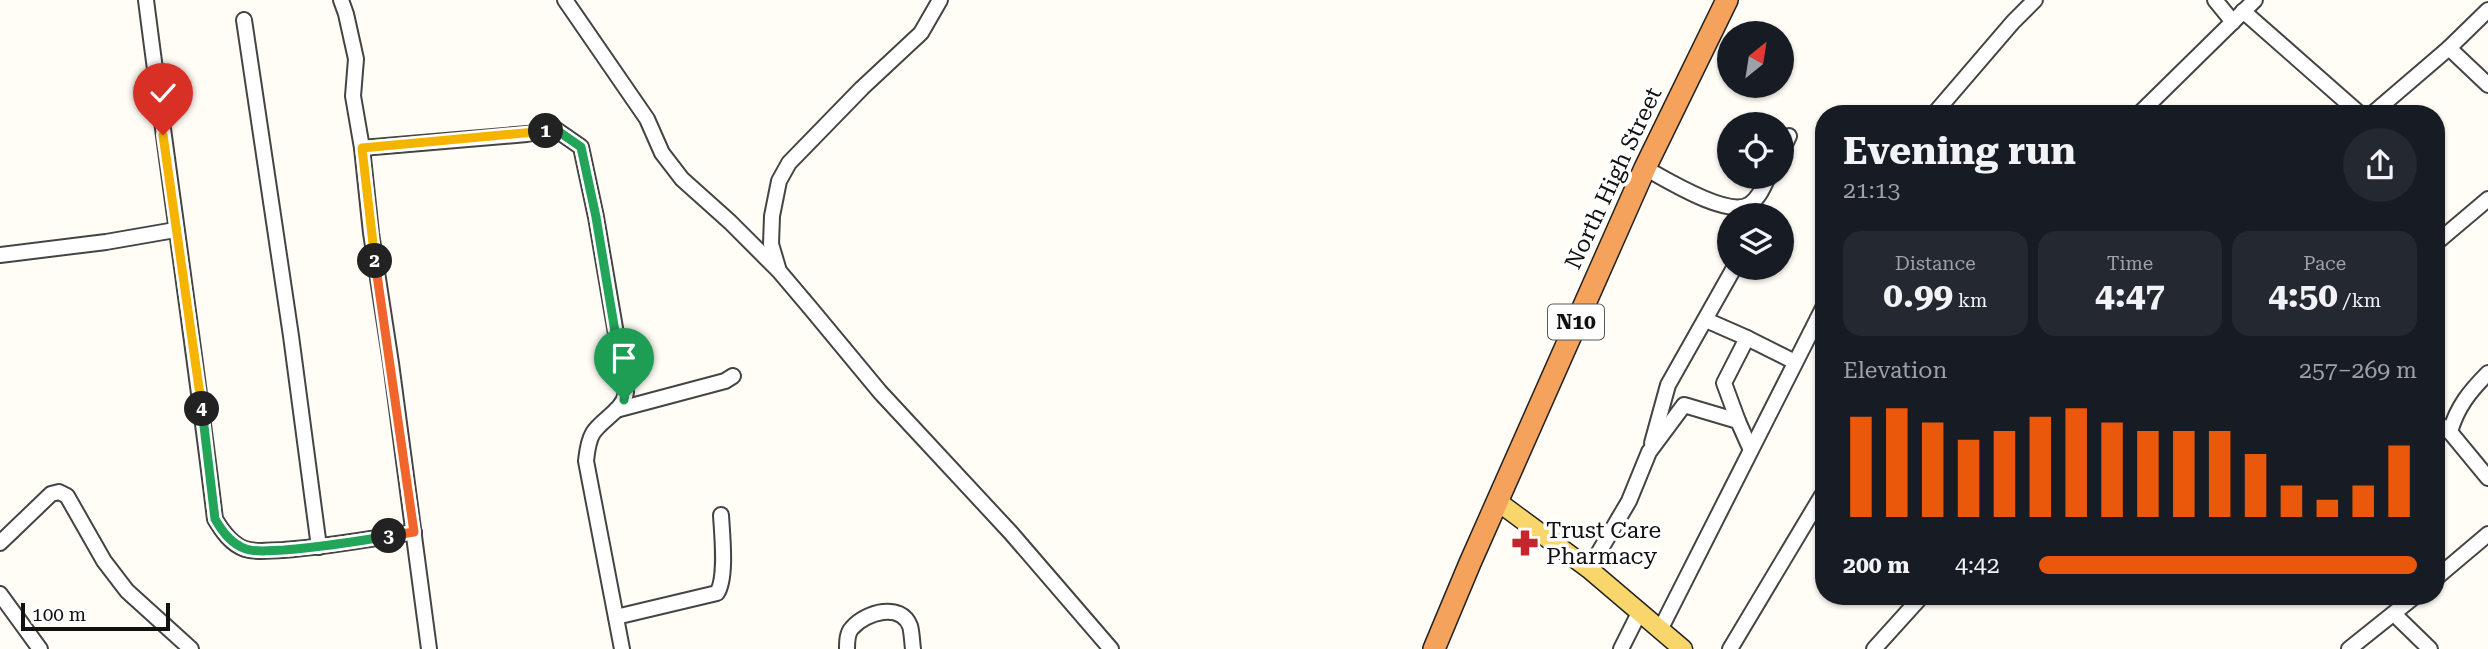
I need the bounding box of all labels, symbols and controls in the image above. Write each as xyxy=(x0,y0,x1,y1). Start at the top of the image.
north arrow xyxy=(1717,21,1794,98)
map controls xyxy=(1717,21,1794,280)
pin xyxy=(133,63,193,135)
icon: check xyxy=(144,74,182,112)
street label: North High Street xyxy=(1559,83,1668,273)
button: locate xyxy=(1717,112,1794,189)
pin: 1 xyxy=(528,114,564,148)
text: 1 xyxy=(540,119,551,142)
button: share xyxy=(2343,128,2417,202)
text: Evening run xyxy=(1843,129,2076,173)
text: 21:13 xyxy=(1843,177,1900,204)
button: layers xyxy=(1717,203,1794,280)
pin: 2 xyxy=(358,244,392,278)
text: 2 xyxy=(369,249,380,272)
text: Distance xyxy=(1895,252,1976,275)
text: Time xyxy=(2107,252,2153,275)
text: Pace xyxy=(2303,252,2346,275)
text: 0.99 xyxy=(1883,275,1953,316)
text: 4:47 xyxy=(2095,275,2165,316)
text: 4:50 xyxy=(2268,275,2338,316)
text: km xyxy=(1953,289,1987,312)
text: /km xyxy=(2338,289,2381,312)
road number: N10 xyxy=(1548,304,1604,340)
pin xyxy=(594,328,654,400)
icon: arrive xyxy=(605,339,643,377)
text: Elevation xyxy=(1843,357,1947,384)
text: 257–269 m xyxy=(2299,357,2417,384)
pin: 4 xyxy=(184,392,220,426)
text: 4 xyxy=(196,397,207,420)
place label: Trust Care Pharmacy xyxy=(1546,517,1661,570)
pin: 3 xyxy=(372,518,406,554)
text: 3 xyxy=(383,524,394,547)
pharmacy icon: Trust Care Pharmacy xyxy=(1510,528,1540,558)
text: 200 m xyxy=(1843,552,1910,579)
text: 4:42 xyxy=(1955,552,2000,579)
scale bar xyxy=(21,600,170,632)
text: 100 m xyxy=(32,603,86,626)

